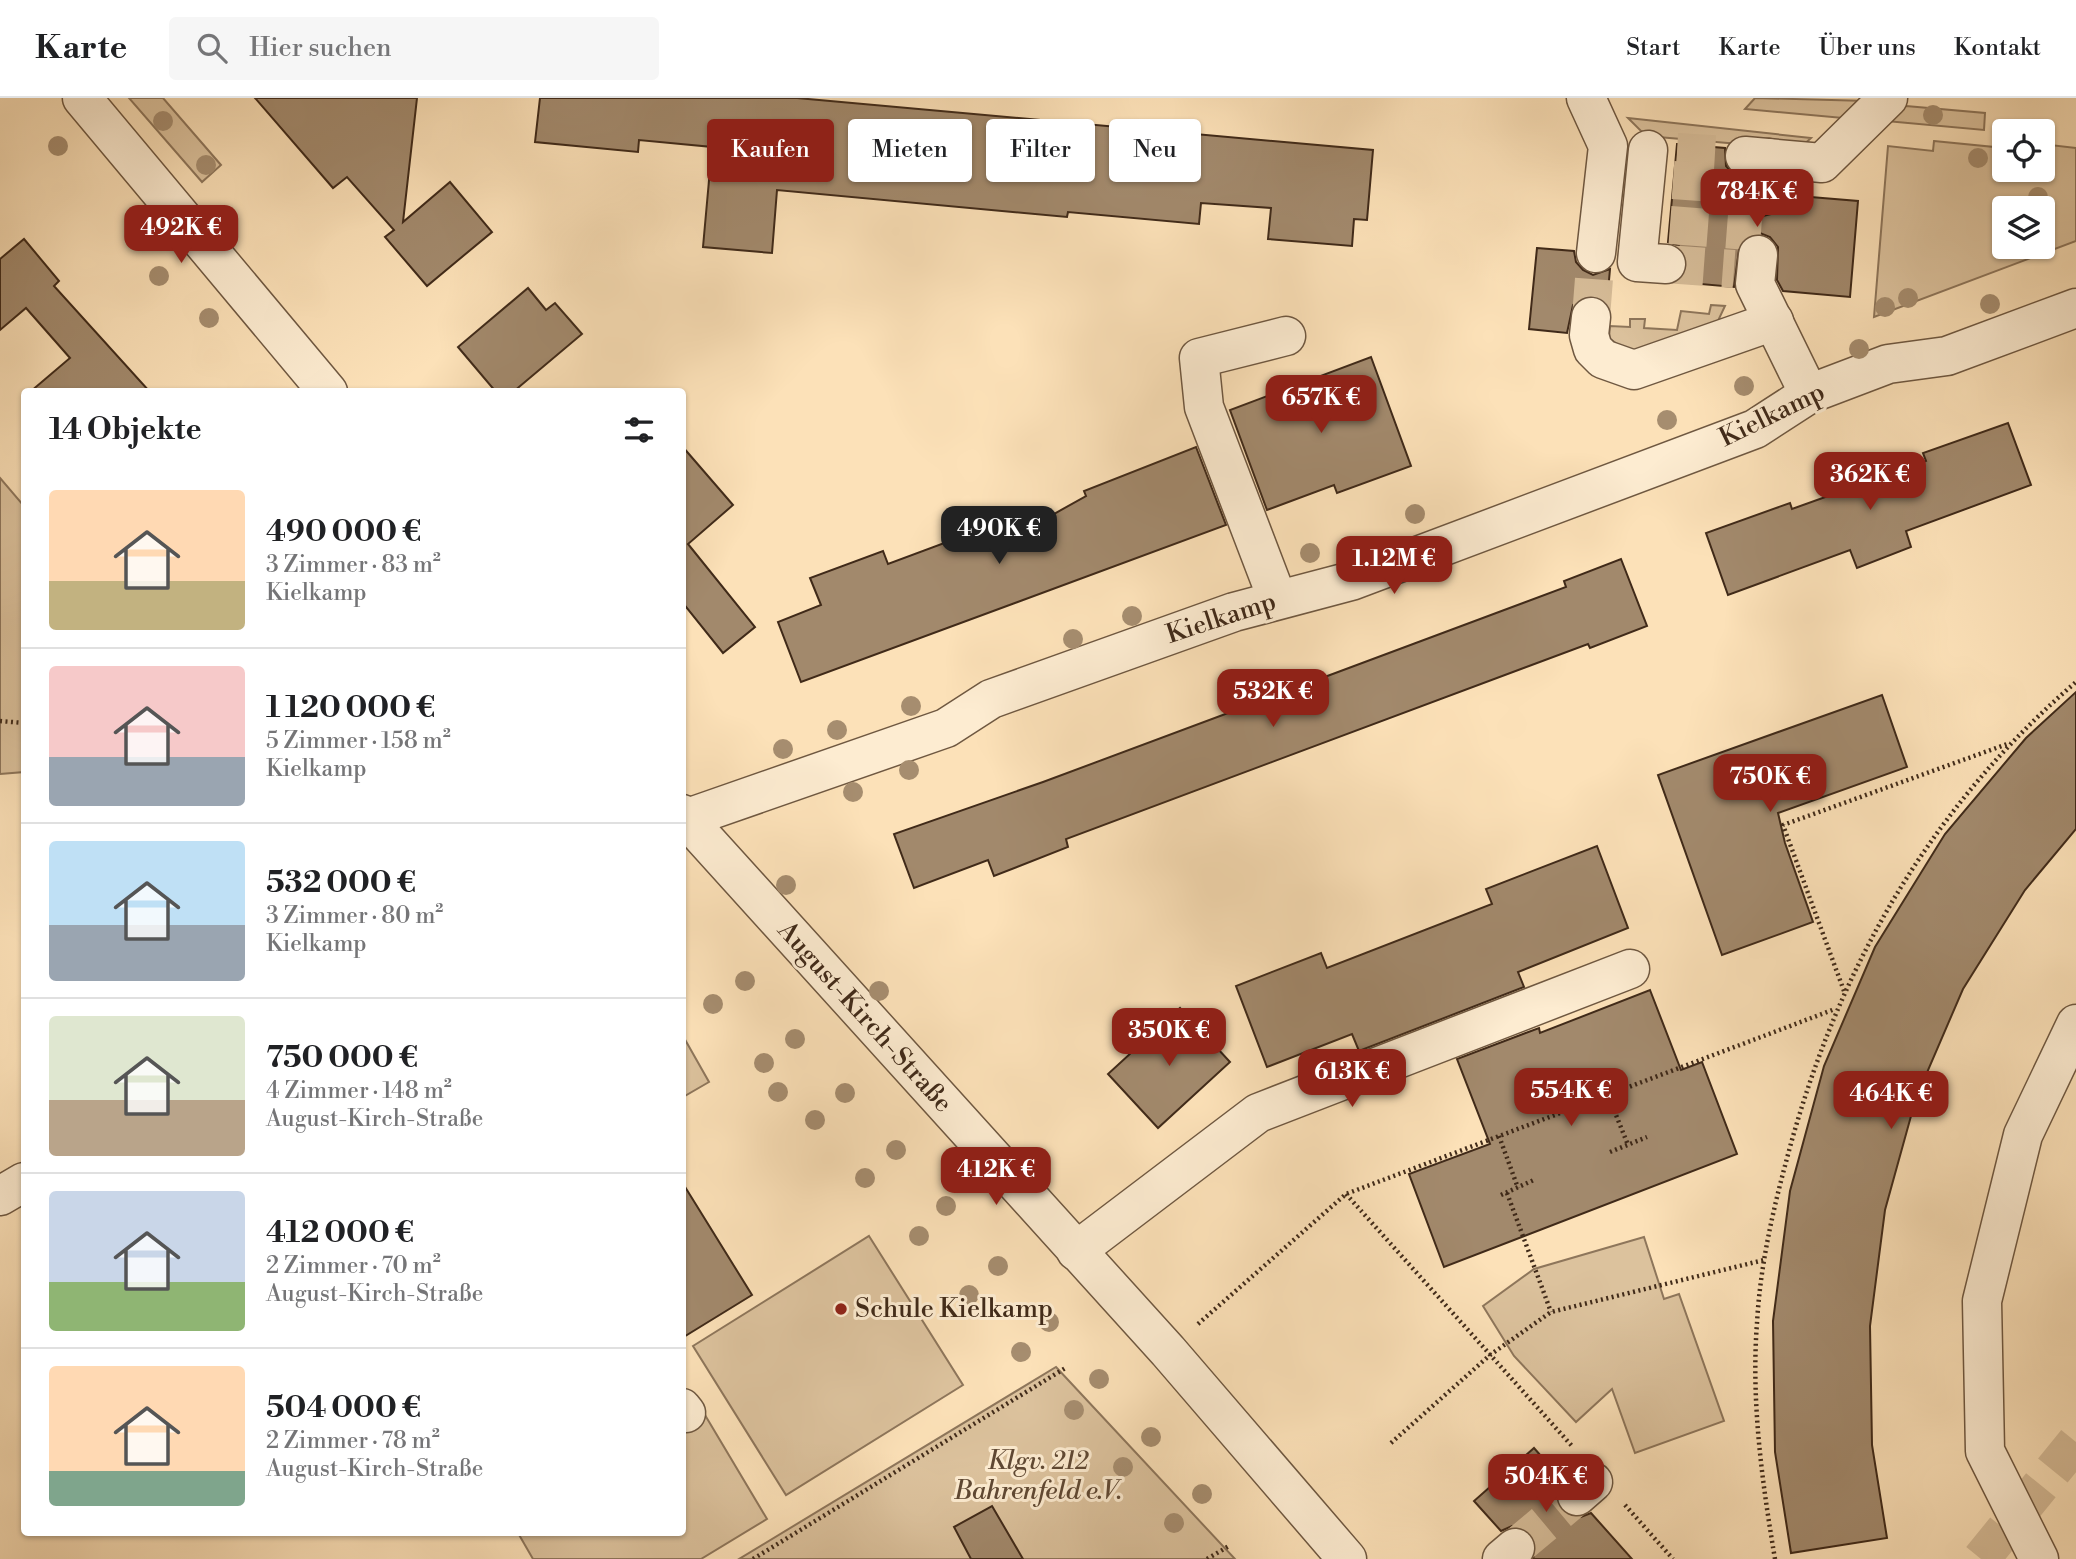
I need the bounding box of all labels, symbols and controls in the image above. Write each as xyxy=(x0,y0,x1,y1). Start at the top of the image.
search box xyxy=(169,17,659,80)
text: Karte xyxy=(35,28,127,69)
icon: search xyxy=(193,29,231,67)
text: Hier suchen xyxy=(249,32,392,64)
text: Start xyxy=(1626,33,1680,63)
text: Karte xyxy=(1718,33,1781,63)
text: Über uns xyxy=(1819,33,1916,63)
text: Kontakt xyxy=(1954,33,2041,63)
chip: Kaufen xyxy=(707,119,834,182)
chip: Mieten xyxy=(848,119,972,182)
chip: Filter xyxy=(986,119,1095,182)
chip: Neu xyxy=(1109,119,1201,182)
map controls xyxy=(1992,119,2055,259)
button: locate xyxy=(1992,119,2055,182)
pin: 784K € xyxy=(1700,170,1814,229)
text: 784K € xyxy=(1717,178,1797,206)
button: layers xyxy=(1992,196,2055,259)
pin: 492K € xyxy=(124,206,238,265)
text: 492K € xyxy=(140,214,222,242)
pin: 657K € xyxy=(1264,376,1378,435)
street label: Kielkamp xyxy=(1714,376,1830,454)
text: 657K € xyxy=(1282,384,1360,412)
text: 14 Objekte xyxy=(49,411,202,449)
icon: filters xyxy=(620,411,658,449)
pin: 362K € xyxy=(1813,452,1927,512)
text: 362K € xyxy=(1830,461,1910,489)
pin: 490K € xyxy=(942,506,1056,566)
text: 490 000 € xyxy=(266,513,421,551)
text: 490K € xyxy=(957,515,1041,543)
icon: home xyxy=(105,518,189,602)
pin: 1.12M € xyxy=(1329,536,1459,596)
text: 1.12M € xyxy=(1352,545,1436,573)
text: 3 Zimmer · 83 m² xyxy=(266,551,441,579)
text: Kielkamp xyxy=(266,579,367,607)
street label: Kielkamp xyxy=(1162,585,1280,651)
pin: 532K € xyxy=(1216,670,1330,729)
text: 532K € xyxy=(1233,678,1313,706)
text: 1 120 000 € xyxy=(266,689,435,727)
icon: home xyxy=(105,694,189,778)
text: 5 Zimmer · 158 m² xyxy=(266,727,451,755)
pin: 750K € xyxy=(1713,754,1827,814)
text: Kielkamp xyxy=(266,755,367,783)
text: 750K € xyxy=(1729,763,1811,791)
text: 532 000 € xyxy=(266,864,416,902)
icon: home xyxy=(105,869,189,953)
text: 3 Zimmer · 80 m² xyxy=(266,902,443,930)
street label: August-Kirch-Straße xyxy=(770,914,959,1119)
text: Kielkamp xyxy=(266,930,367,958)
pin: 350K € xyxy=(1112,1009,1226,1068)
text: 350K € xyxy=(1128,1017,1210,1045)
text: 750 000 € xyxy=(266,1039,418,1077)
icon: home xyxy=(105,1044,189,1128)
pin: 613K € xyxy=(1295,1049,1409,1109)
text: 613K € xyxy=(1314,1058,1390,1086)
pin: 554K € xyxy=(1514,1068,1628,1128)
pin: 464K € xyxy=(1834,1072,1948,1131)
text: 4 Zimmer · 148 m² xyxy=(266,1077,452,1105)
text: 554K € xyxy=(1530,1077,1612,1105)
text: 464K € xyxy=(1849,1080,1933,1108)
text: August-Kirch-Straße xyxy=(266,1105,483,1133)
pin: 412K € xyxy=(939,1148,1053,1207)
text: 412K € xyxy=(957,1156,1035,1184)
text: 412 000 € xyxy=(266,1214,414,1252)
icon: home xyxy=(105,1219,189,1303)
text: 2 Zimmer · 70 m² xyxy=(266,1252,441,1280)
text: August-Kirch-Straße xyxy=(266,1280,483,1308)
place label: Schule Kielkamp xyxy=(855,1293,1053,1325)
marker: Schule Kielkamp xyxy=(833,1301,849,1317)
text: 504 000 € xyxy=(266,1389,421,1427)
icon: home xyxy=(105,1394,189,1478)
text: 2 Zimmer · 78 m² xyxy=(266,1427,440,1455)
park label: Klgv. 212 Bahrenfeld e.V. xyxy=(953,1445,1123,1507)
pin: 504K € xyxy=(1489,1454,1603,1514)
text: August-Kirch-Straße xyxy=(266,1455,483,1483)
text: 504K € xyxy=(1504,1463,1588,1491)

